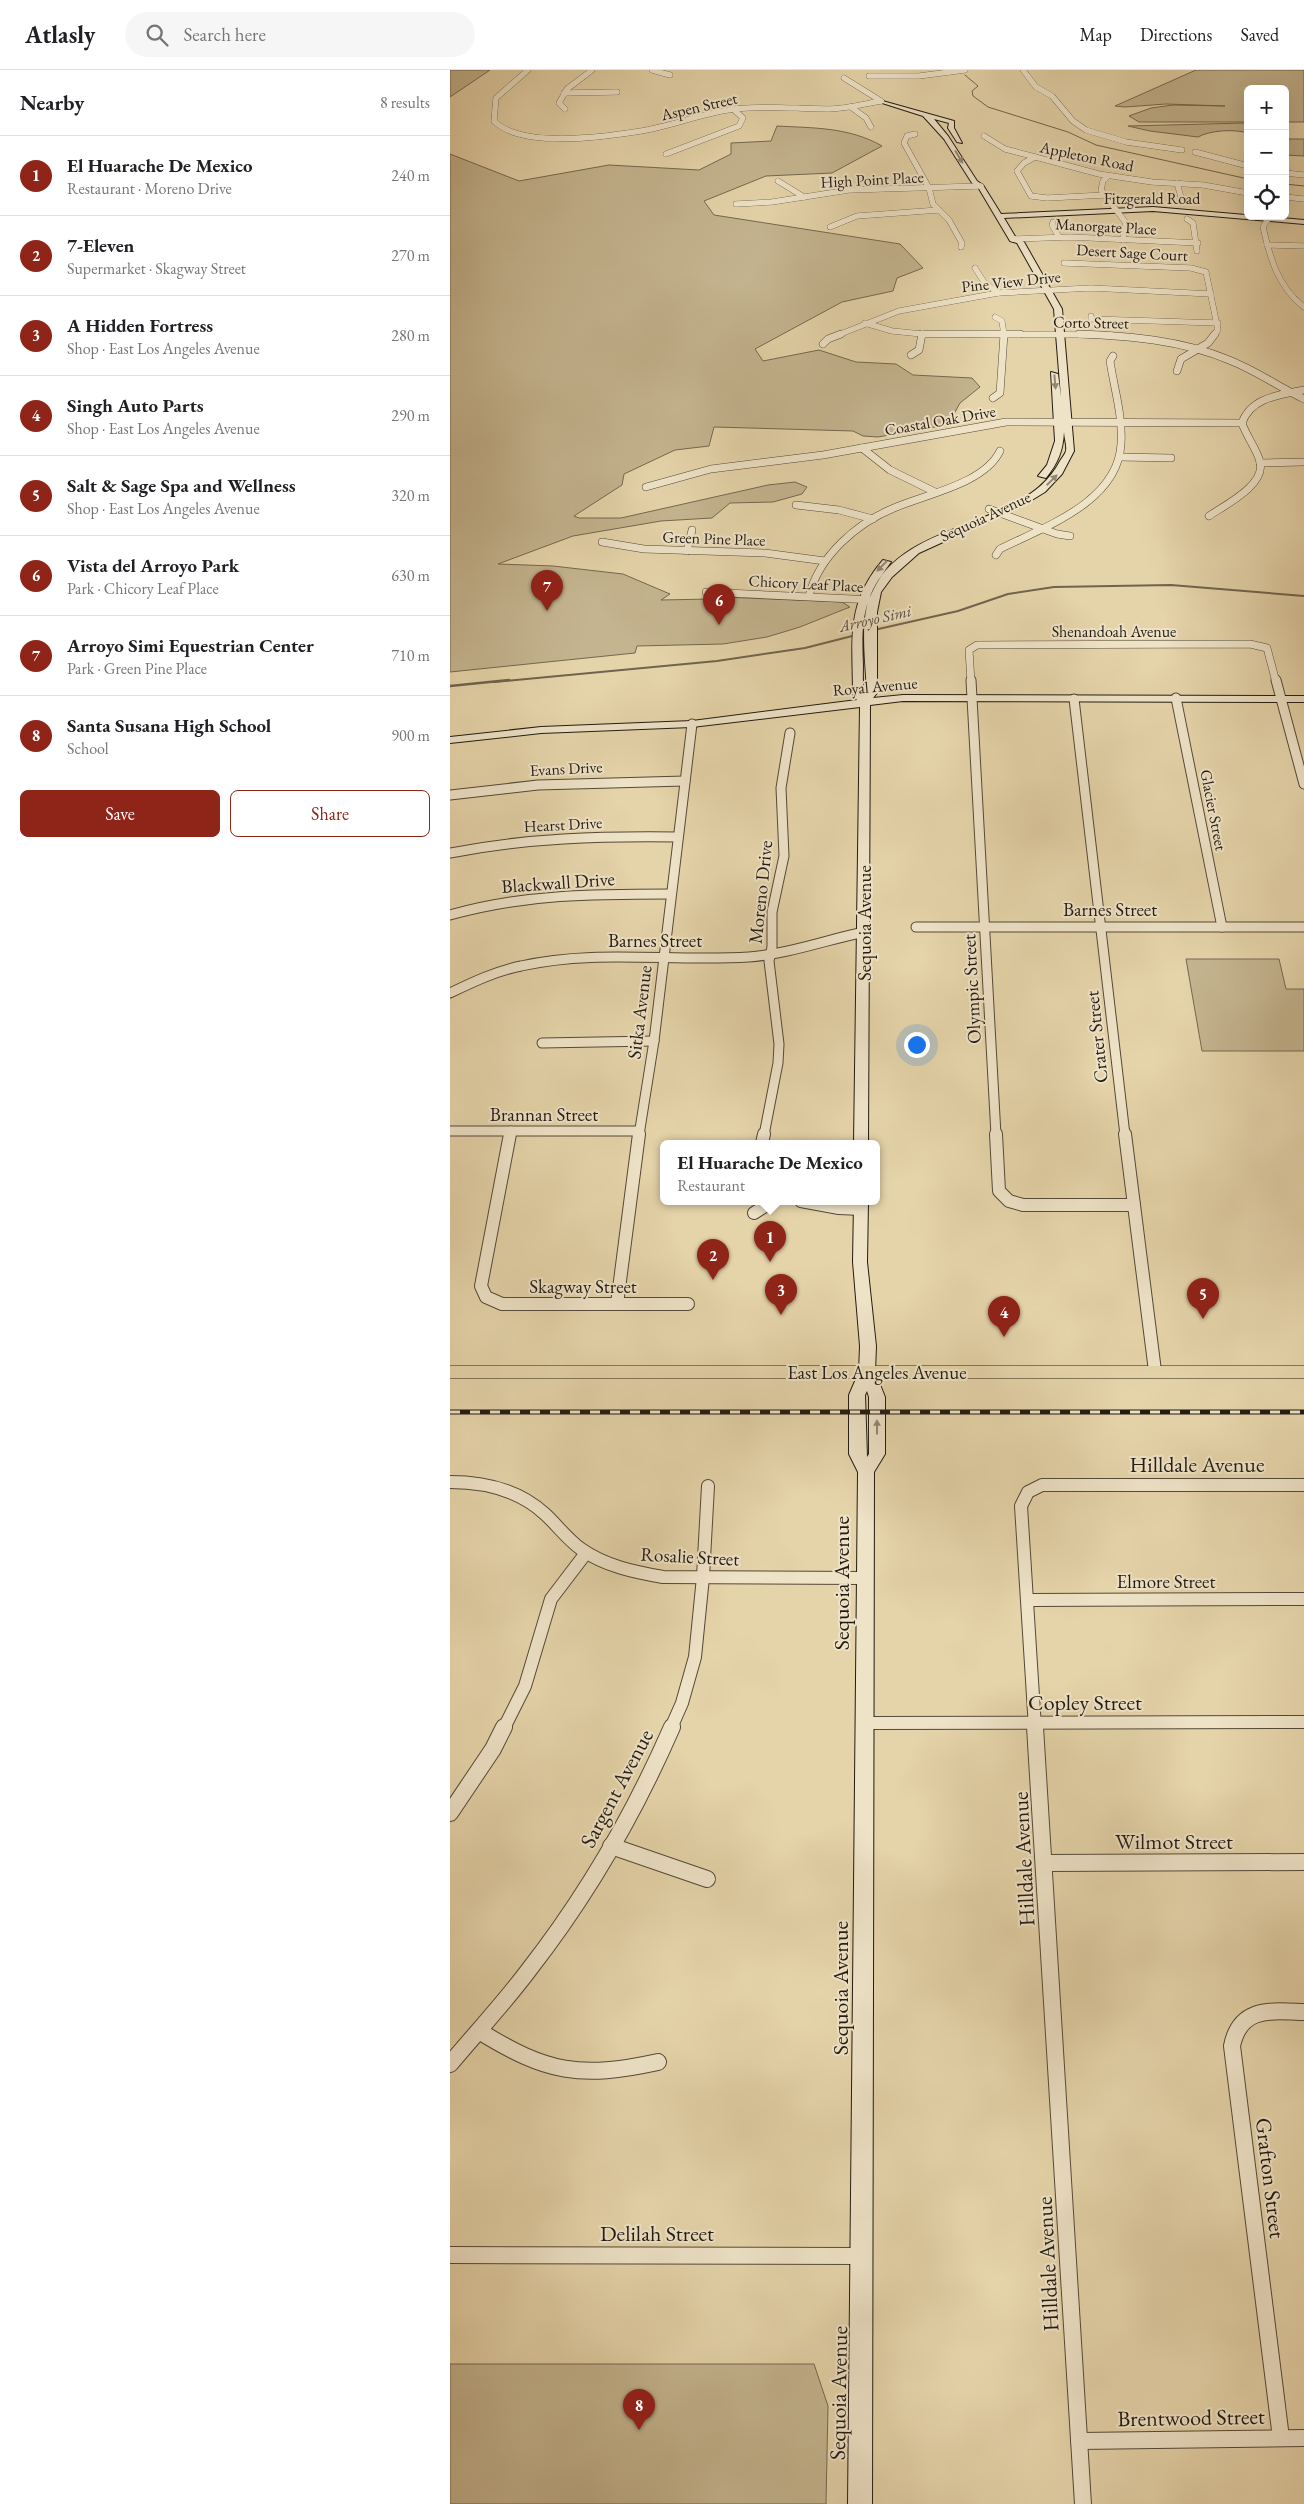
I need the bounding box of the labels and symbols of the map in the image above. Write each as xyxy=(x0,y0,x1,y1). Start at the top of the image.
street label: Aspen Street xyxy=(658,88,739,126)
street label: Appleton Road xyxy=(1037,136,1137,177)
one-way arrow xyxy=(954,150,963,163)
street label: High Point Place xyxy=(820,166,924,193)
street label: Fitzgerald Road xyxy=(1104,188,1201,209)
street label: Manorgate Place xyxy=(1055,213,1157,240)
street label: Desert Sage Court xyxy=(1076,239,1188,266)
street label: Pine View Drive xyxy=(960,266,1062,297)
street label: Corto Street xyxy=(1053,311,1129,334)
one-way arrow xyxy=(1051,375,1059,391)
street label: Coastal Oak Drive xyxy=(883,400,997,441)
one-way arrow xyxy=(1046,474,1058,486)
street label: Sequoia Avenue xyxy=(937,486,1034,547)
street label: Green Pine Place xyxy=(662,526,766,551)
one-way arrow xyxy=(876,560,888,572)
pin: 7 xyxy=(531,570,563,611)
street label: Chicory Leaf Place xyxy=(748,570,864,597)
pin: 6 xyxy=(703,584,735,625)
water label: Arroyo Simi xyxy=(836,600,915,637)
street label: Shenandoah Avenue xyxy=(1052,621,1176,642)
street label: Royal Avenue xyxy=(832,672,918,701)
street label: Evans Drive xyxy=(529,756,603,781)
street label: Glacier Street xyxy=(1195,768,1232,852)
street label: Hearst Drive xyxy=(523,812,603,837)
street label: Moreno Drive xyxy=(743,839,778,945)
street label: Sequoia Avenue xyxy=(852,865,877,981)
street label: Blackwall Drive xyxy=(500,866,616,899)
street label: Barnes Street xyxy=(1063,897,1157,922)
street label: Barnes Street xyxy=(608,928,702,953)
street label: Olympic Street xyxy=(956,933,987,1045)
street label: Sitka Avenue xyxy=(621,964,658,1060)
street label: Crater Street xyxy=(1079,990,1114,1084)
your location xyxy=(904,1032,930,1058)
street label: Brannan Street xyxy=(490,1102,598,1127)
pin: 1 xyxy=(754,1221,786,1262)
pin: 2 xyxy=(697,1239,729,1280)
street label: Skagway Street xyxy=(529,1274,637,1299)
pin: 3 xyxy=(765,1274,797,1315)
pin: 5 xyxy=(1187,1278,1219,1319)
pin: 4 xyxy=(988,1296,1020,1337)
street label: East Los Angeles Avenue xyxy=(787,1360,967,1385)
one-way arrow xyxy=(873,1418,881,1434)
street label: Hilldale Avenue xyxy=(1129,1450,1265,1479)
street label: Sequoia Avenue xyxy=(827,1515,856,1650)
street label: Rosalie Street xyxy=(640,1541,740,1572)
street label: Elmore Street xyxy=(1117,1569,1215,1594)
street label: Copley Street xyxy=(1028,1688,1142,1717)
street label: Sargent Avenue xyxy=(573,1723,660,1853)
street label: Hilldale Avenue xyxy=(1005,1790,1042,1927)
street label: Wilmot Street xyxy=(1115,1827,1233,1856)
street label: Sequoia Avenue xyxy=(826,1920,855,2055)
street label: Grafton Street xyxy=(1249,2116,1292,2240)
street label: Hilldale Avenue xyxy=(1029,2195,1066,2332)
street label: Delilah Street xyxy=(600,2219,714,2248)
street label: Sequoia Avenue xyxy=(823,2325,854,2460)
pin: 8 xyxy=(623,2389,655,2430)
street label: Brentwood Street xyxy=(1117,2402,1265,2433)

